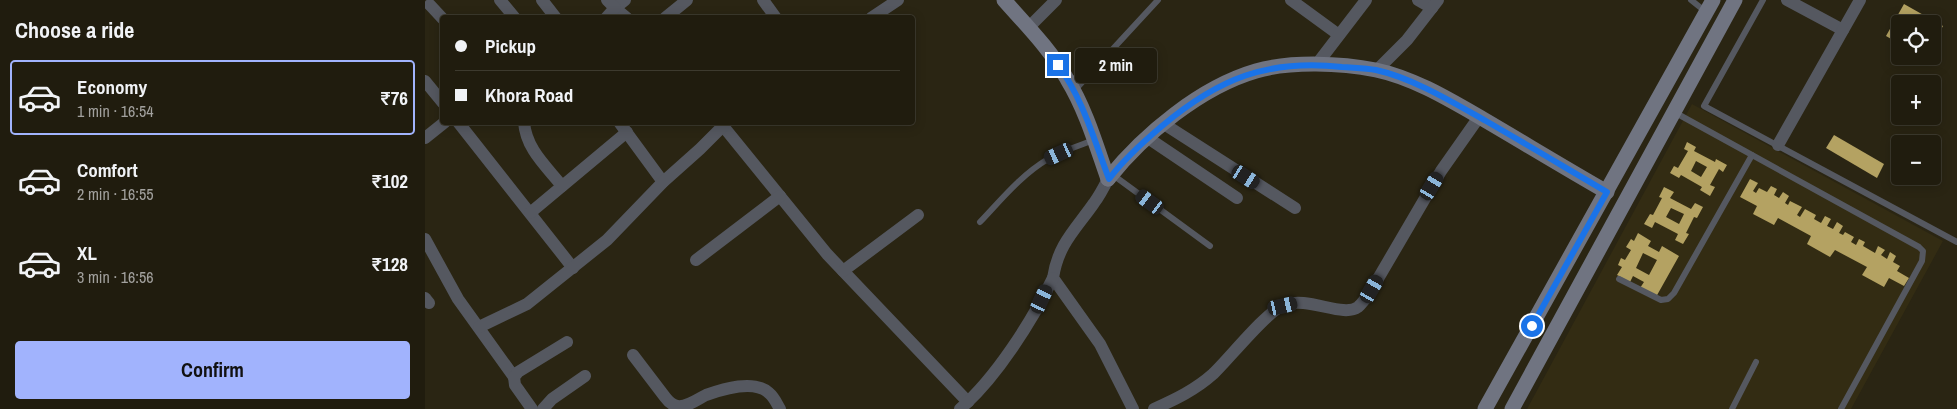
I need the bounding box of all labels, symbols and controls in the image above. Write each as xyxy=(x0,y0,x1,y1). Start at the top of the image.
text: Choose a ride xyxy=(15,15,134,45)
map controls xyxy=(1891,15,1941,185)
button: locate xyxy=(1891,15,1941,65)
text: Pickup xyxy=(485,33,536,59)
callout: 2 min xyxy=(1075,48,1158,82)
route end xyxy=(1047,54,1069,76)
text: 2 min xyxy=(1099,54,1133,76)
text: Economy xyxy=(77,74,147,100)
icon: car xyxy=(17,75,62,120)
button: + xyxy=(1891,75,1941,125)
text: Khora Road xyxy=(485,82,573,108)
text: ₹76 xyxy=(380,85,408,111)
text: 1 min · 16:54 xyxy=(77,100,154,122)
button: − xyxy=(1891,135,1941,185)
car xyxy=(1042,141,1075,167)
text: Comfort xyxy=(77,157,138,183)
icon: car xyxy=(17,158,62,203)
car xyxy=(1229,163,1262,191)
text: ₹102 xyxy=(371,168,408,194)
car xyxy=(1417,169,1446,203)
text: 2 min · 16:55 xyxy=(77,183,154,205)
car xyxy=(1133,187,1166,217)
text: XL xyxy=(77,240,97,266)
icon: car xyxy=(17,241,62,286)
text: ₹128 xyxy=(371,251,408,277)
text: 3 min · 16:56 xyxy=(77,266,154,288)
car xyxy=(1358,272,1385,306)
car xyxy=(1028,282,1055,316)
car xyxy=(1266,295,1299,317)
route start xyxy=(1521,315,1543,337)
button: Confirm xyxy=(15,341,410,399)

